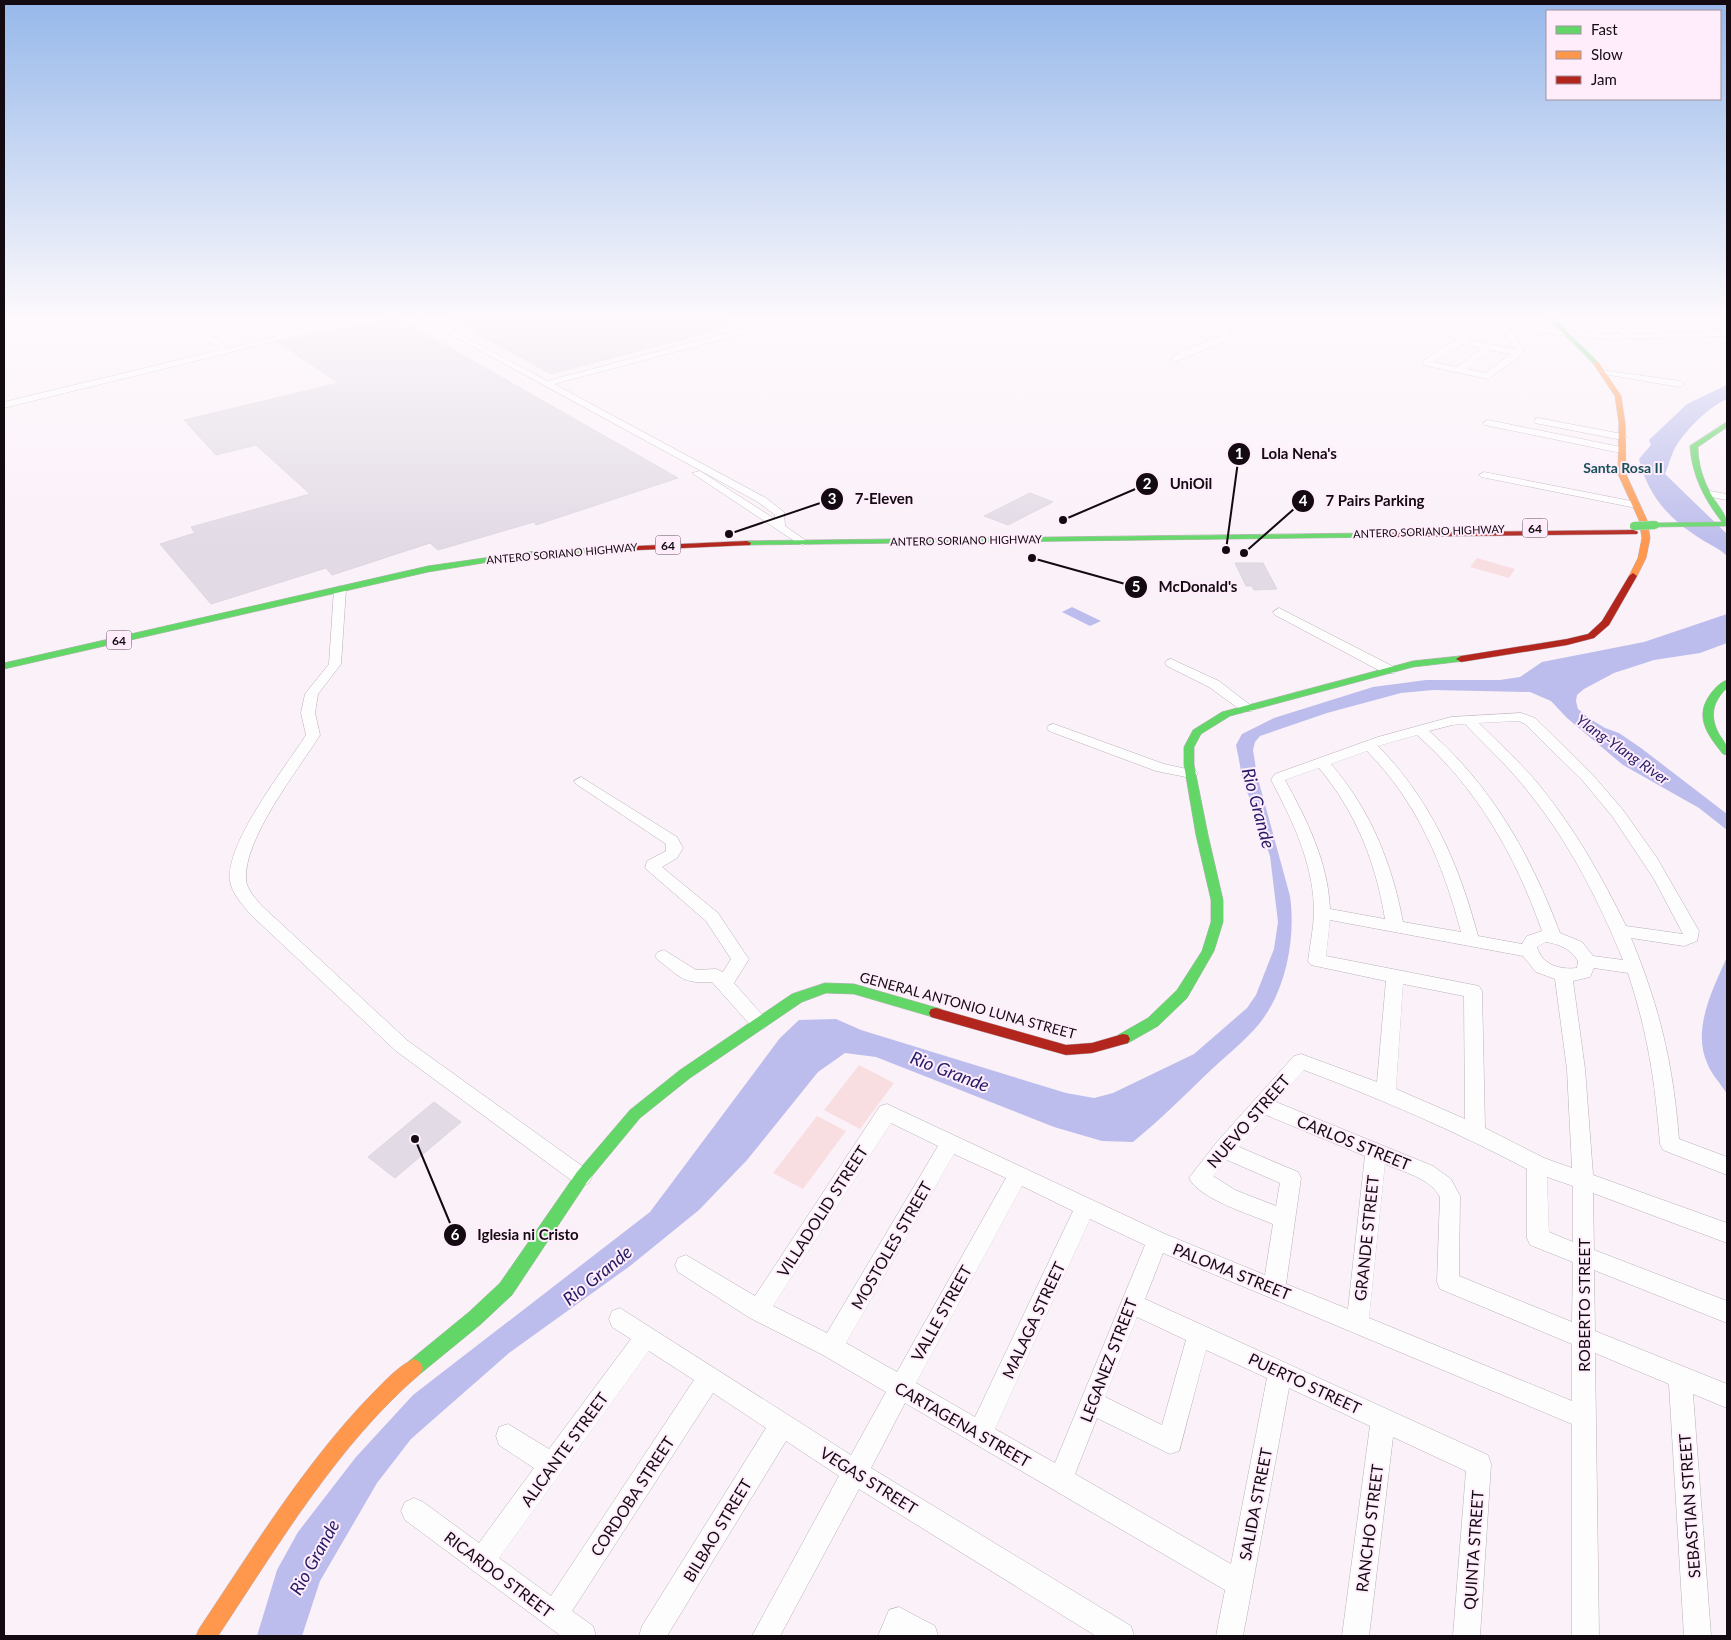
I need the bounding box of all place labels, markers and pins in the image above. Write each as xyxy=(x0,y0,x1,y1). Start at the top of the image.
callout: Lola Nena's xyxy=(1226,439,1347,469)
callout: UniOil xyxy=(1135,469,1222,499)
callout: 7-Eleven xyxy=(819,484,923,514)
callout: 7 Pairs Parking xyxy=(1290,486,1435,516)
callout: McDonald's xyxy=(1124,572,1248,602)
callout: Iglesia ni Cristo xyxy=(442,1220,588,1250)

